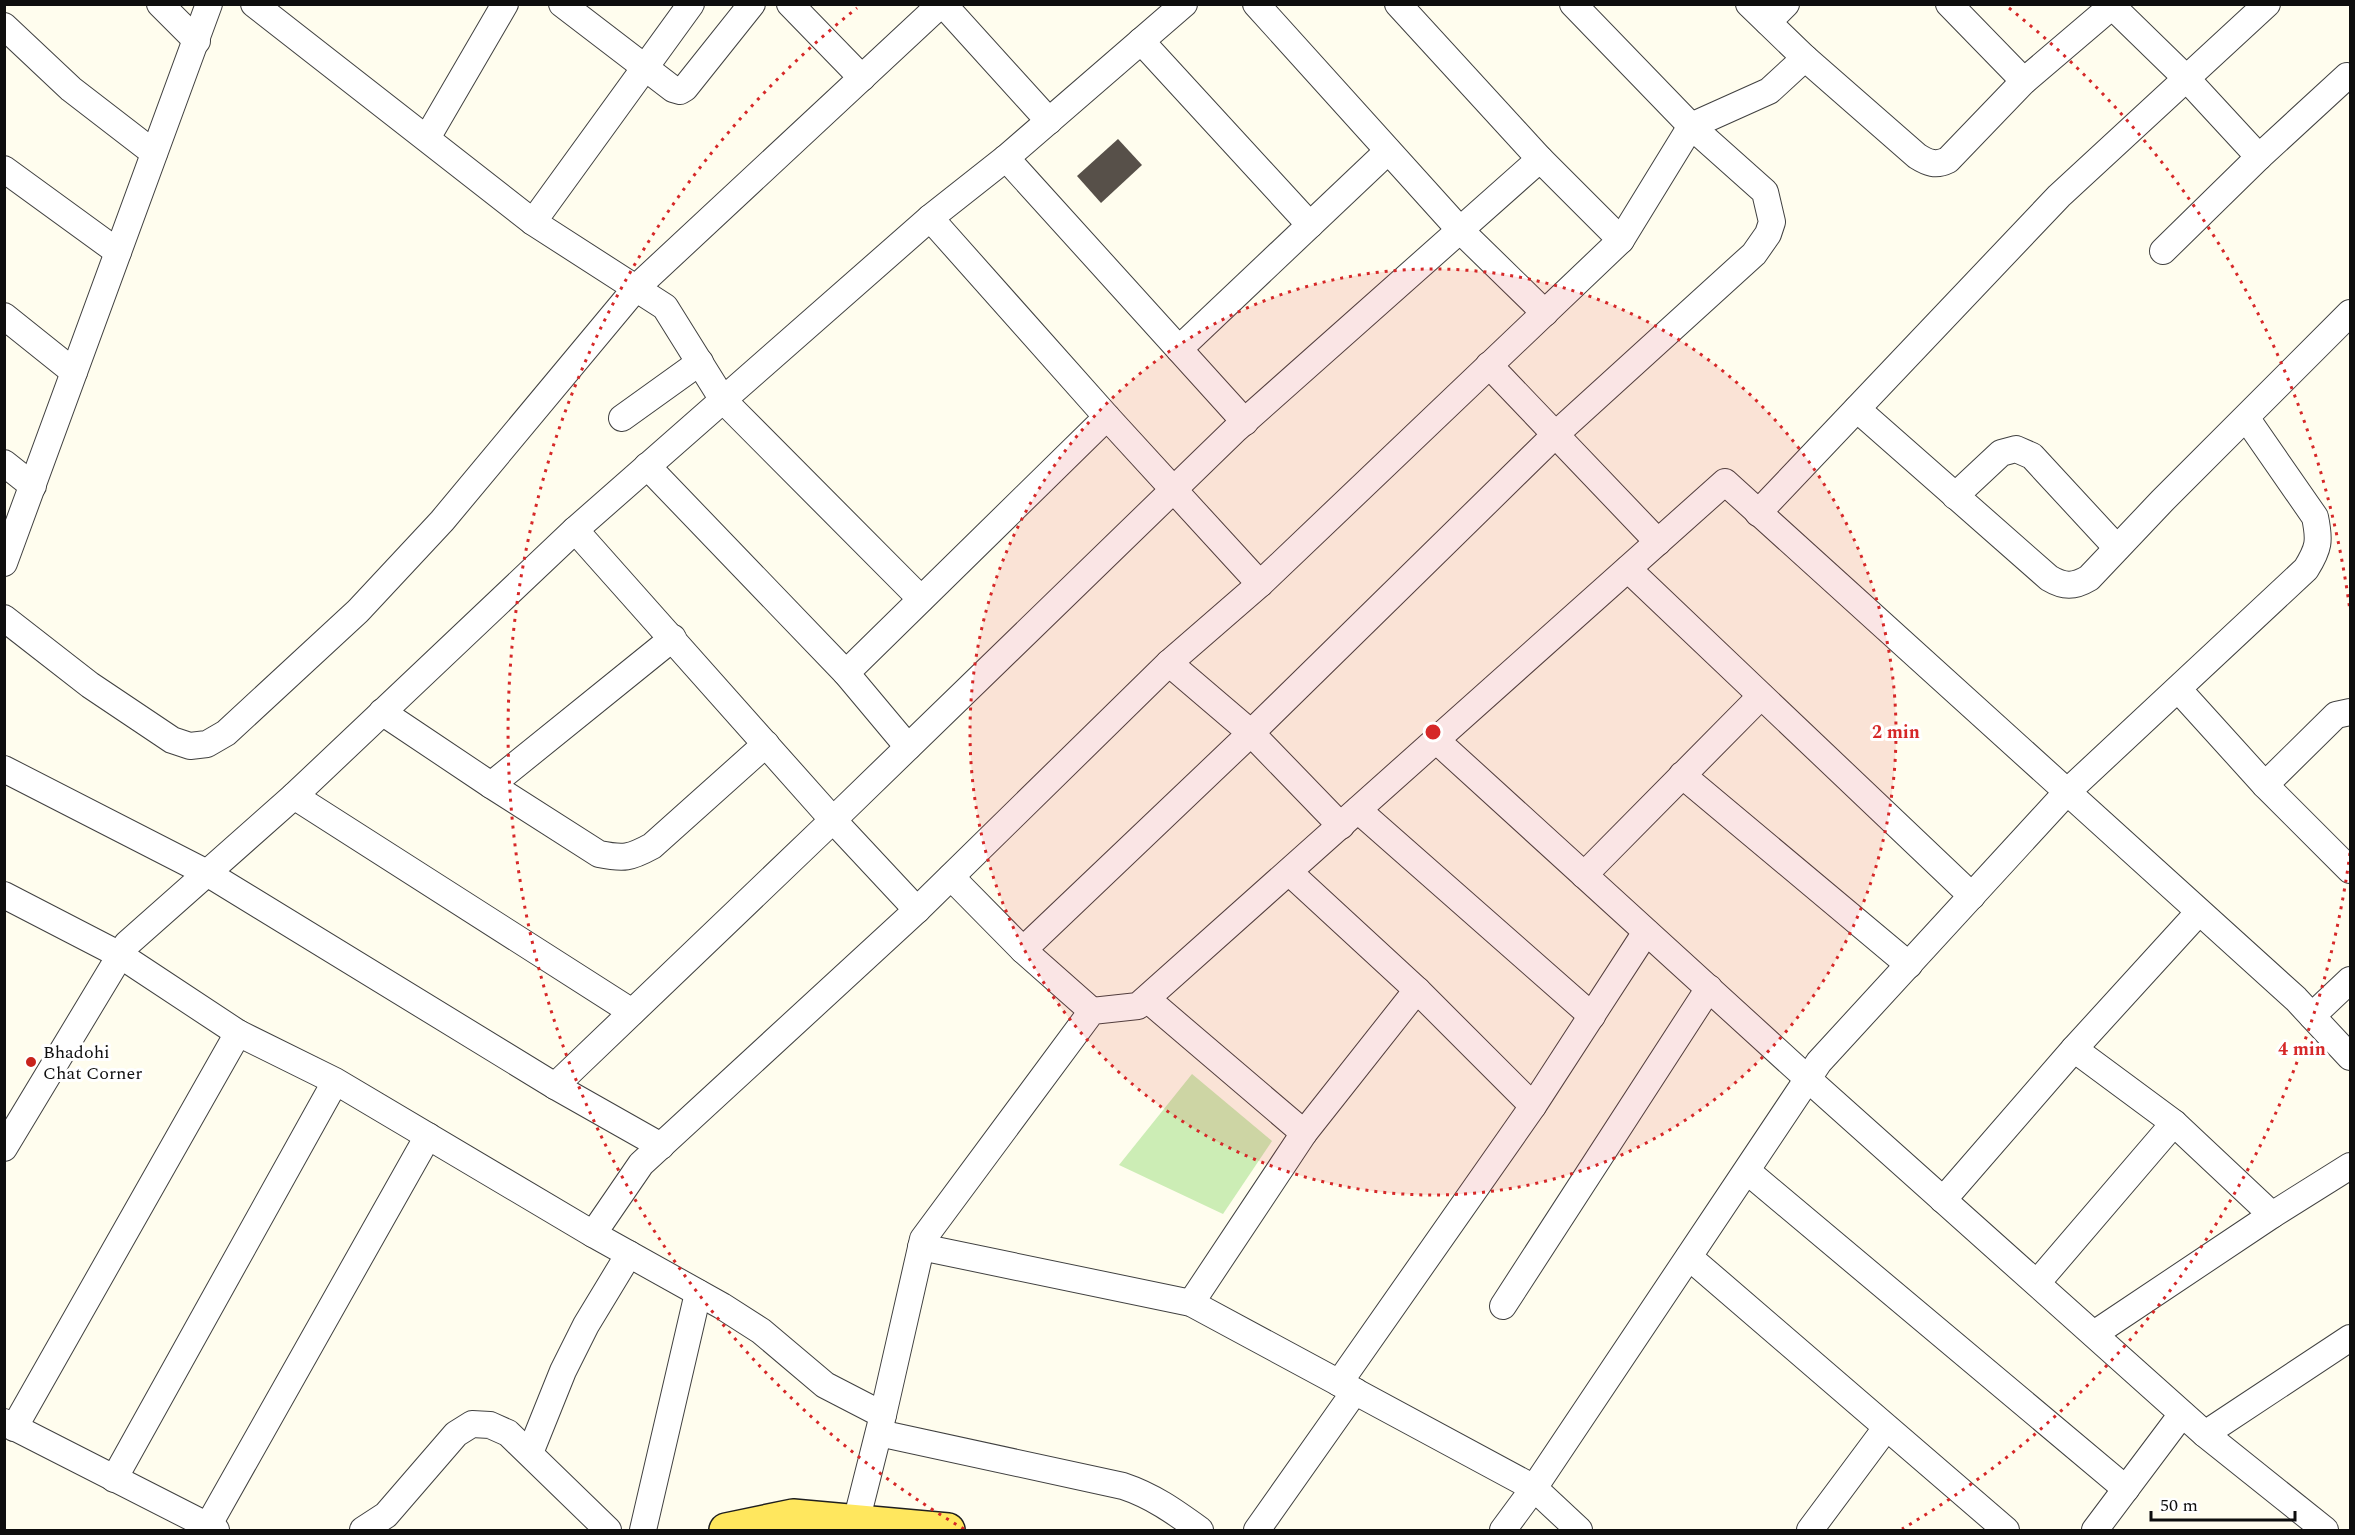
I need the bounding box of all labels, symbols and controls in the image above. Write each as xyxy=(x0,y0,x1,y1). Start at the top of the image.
text: 2 min xyxy=(1872,719,1920,746)
centre of rings xyxy=(1423,722,1443,742)
text: 4 min xyxy=(2278,1036,2326,1063)
place label: Bhadohi Chat Corner xyxy=(43,1039,142,1087)
marker: Bhadohi Chat Corner xyxy=(24,1055,38,1069)
scale bar xyxy=(2151,1484,2295,1522)
text: 50 m xyxy=(2160,1492,2198,1519)

